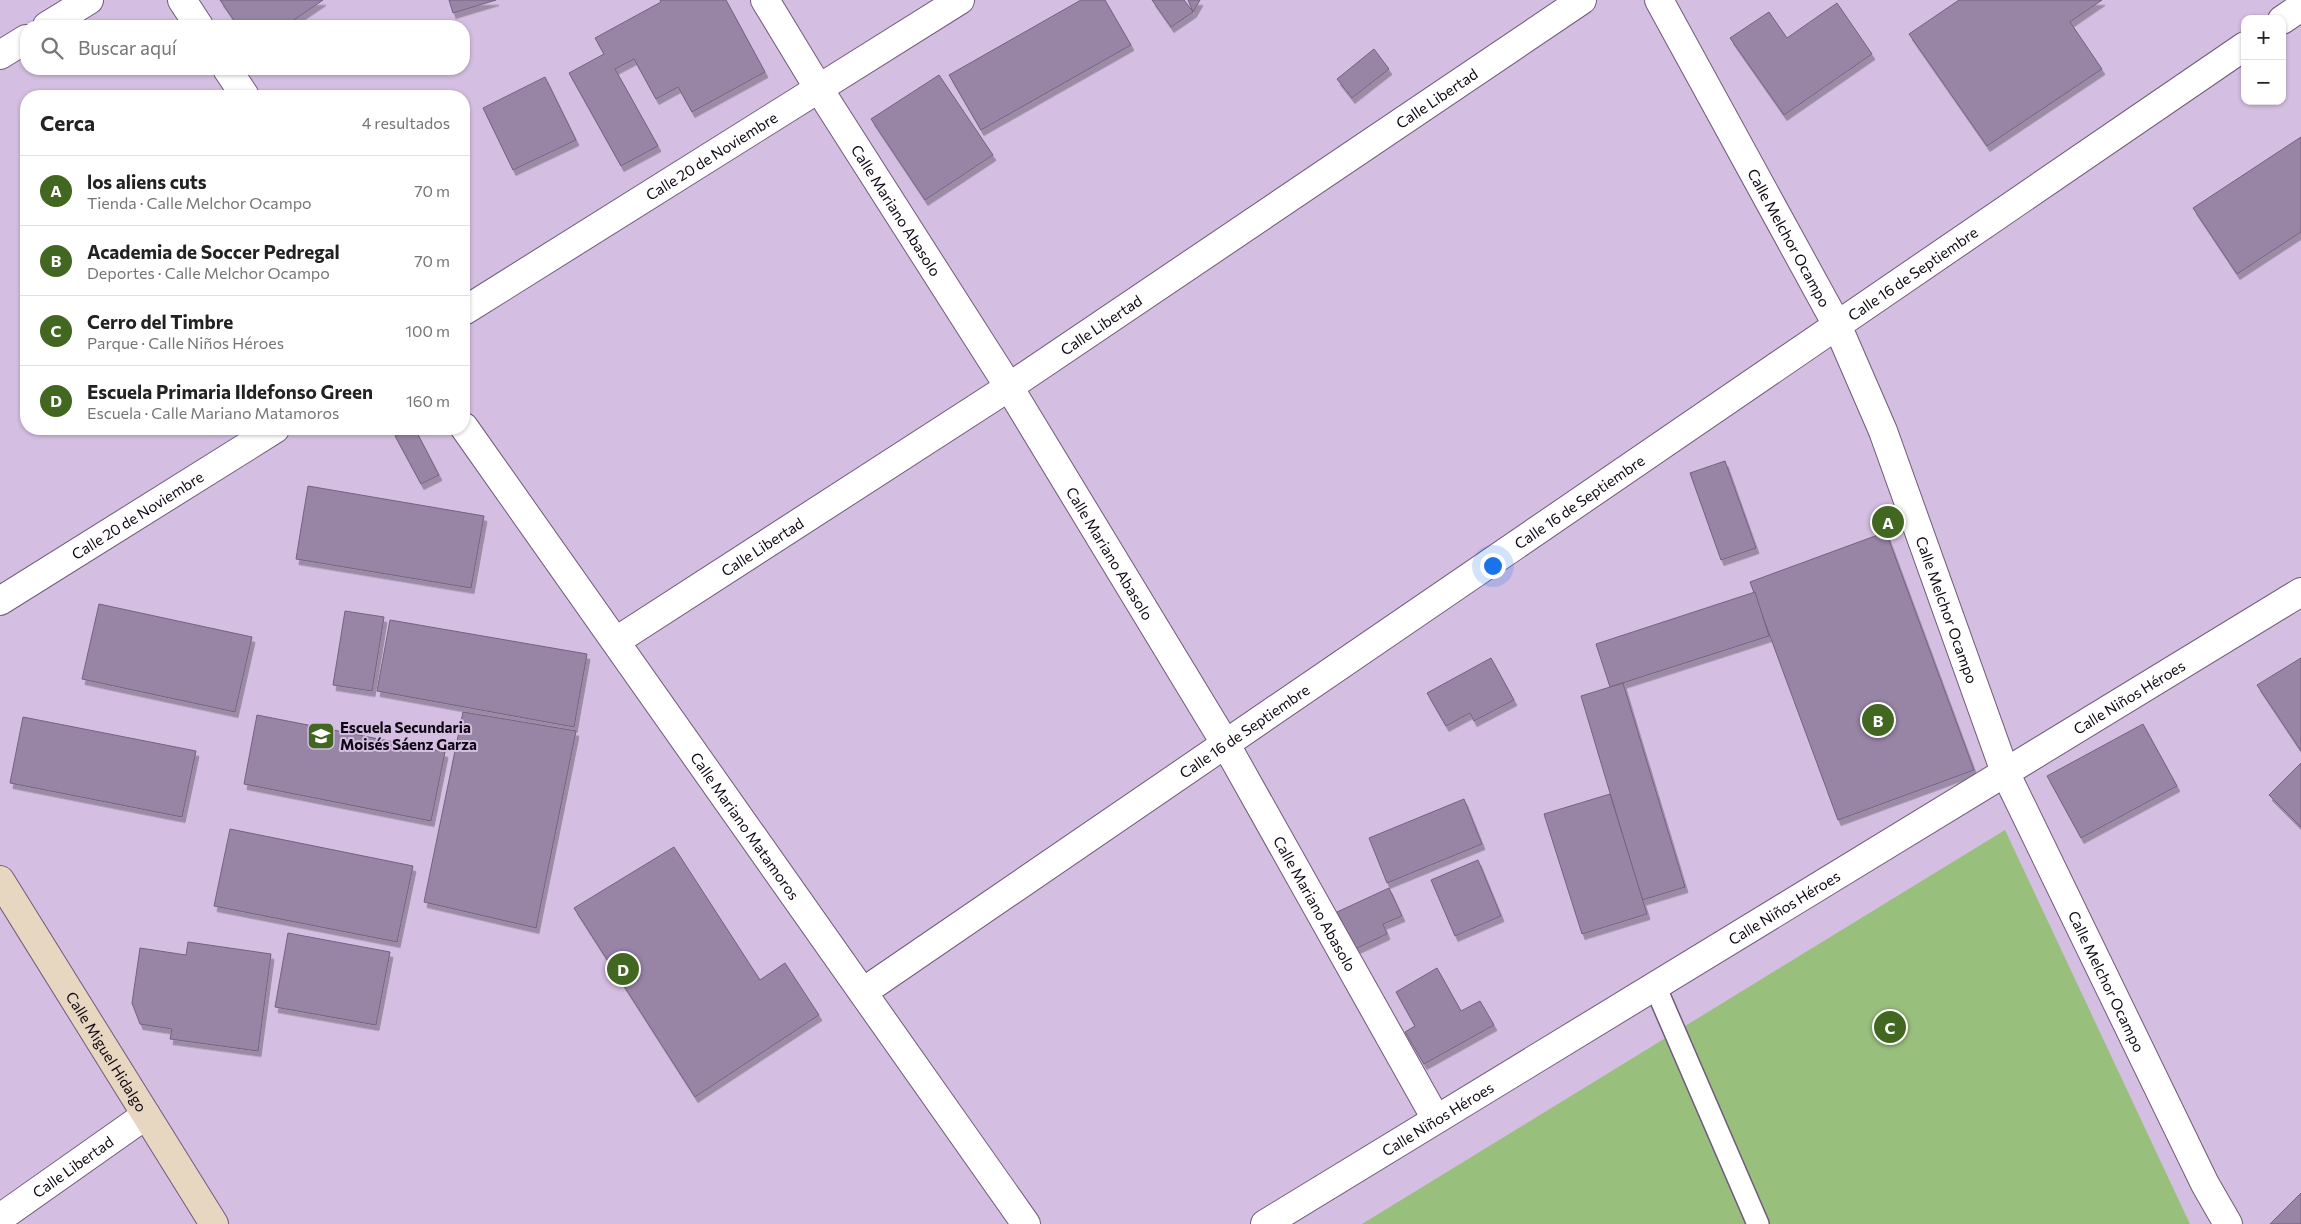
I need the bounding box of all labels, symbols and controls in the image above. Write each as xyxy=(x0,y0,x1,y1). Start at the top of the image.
map controls xyxy=(2241,15,2286,105)
button: + xyxy=(2241,15,2286,60)
search box xyxy=(20,20,470,75)
icon: search xyxy=(38,34,66,62)
text: Buscar aquí xyxy=(78,36,177,59)
button: − xyxy=(2241,60,2286,105)
street label: Calle Libertad xyxy=(1392,64,1481,132)
street label: Calle 20 de Noviembre xyxy=(642,108,781,204)
text: Cerca xyxy=(40,110,95,135)
text: 4 resultados xyxy=(362,113,450,132)
street label: Calle Mariano Abasolo xyxy=(848,141,945,279)
street label: Calle Melchor Ocampo xyxy=(1744,165,1834,310)
text: los aliens cuts xyxy=(87,170,207,193)
text: A xyxy=(50,181,62,200)
text: 70 m xyxy=(414,181,450,200)
text: Tienda · Calle Melchor Ocampo xyxy=(87,193,312,212)
street label: Calle 16 de Septiembre xyxy=(1844,223,1981,324)
text: Academia de Soccer Pedregal xyxy=(87,240,340,263)
text: B xyxy=(51,251,61,270)
text: 70 m xyxy=(414,251,450,270)
text: Deportes · Calle Melchor Ocampo xyxy=(87,263,330,282)
street label: Calle Libertad xyxy=(1057,291,1145,359)
text: Cerro del Timbre xyxy=(87,310,233,333)
text: C xyxy=(51,321,61,340)
text: 100 m xyxy=(405,321,450,340)
text: Parque · Calle Niños Héroes xyxy=(87,333,284,352)
text: Escuela Primaria Ildefonso Green xyxy=(87,380,373,403)
text: D xyxy=(50,391,62,410)
text: 160 m xyxy=(406,391,450,410)
text: Escuela · Calle Mariano Matamoros xyxy=(87,403,339,422)
street label: Calle 16 de Septiembre xyxy=(1511,451,1648,552)
street label: Calle 20 de Noviembre xyxy=(68,467,207,563)
street label: Calle Mariano Abasolo xyxy=(1063,483,1157,623)
pin: A xyxy=(1872,503,1904,541)
street label: Calle Libertad xyxy=(718,513,807,580)
street label: Calle Melchor Ocampo xyxy=(1912,534,1982,686)
your location xyxy=(1480,553,1506,579)
street label: Calle Niños Héroes xyxy=(2070,656,2188,738)
street label: Calle 16 de Septiembre xyxy=(1176,680,1313,782)
pin: B xyxy=(1862,701,1894,739)
place label: Escuela Secundaria Moisés Sáenz Garza xyxy=(340,718,477,753)
school or university icon: Escuela Secundaria Moisés Sáenz Garza xyxy=(306,721,336,751)
street label: Calle Mariano Matamoros xyxy=(687,749,803,903)
street label: Calle Mariano Abasolo xyxy=(1270,833,1360,974)
street label: Calle Niños Héroes xyxy=(1725,866,1843,948)
street label: Calle Melchor Ocampo xyxy=(2065,908,2149,1055)
pin: D xyxy=(607,950,639,988)
street label: Calle Miguel Hidalgo xyxy=(63,988,151,1115)
pin: C xyxy=(1874,1008,1906,1046)
street label: Calle Niños Héroes xyxy=(1378,1078,1497,1160)
street label: Calle Libertad xyxy=(29,1132,117,1201)

